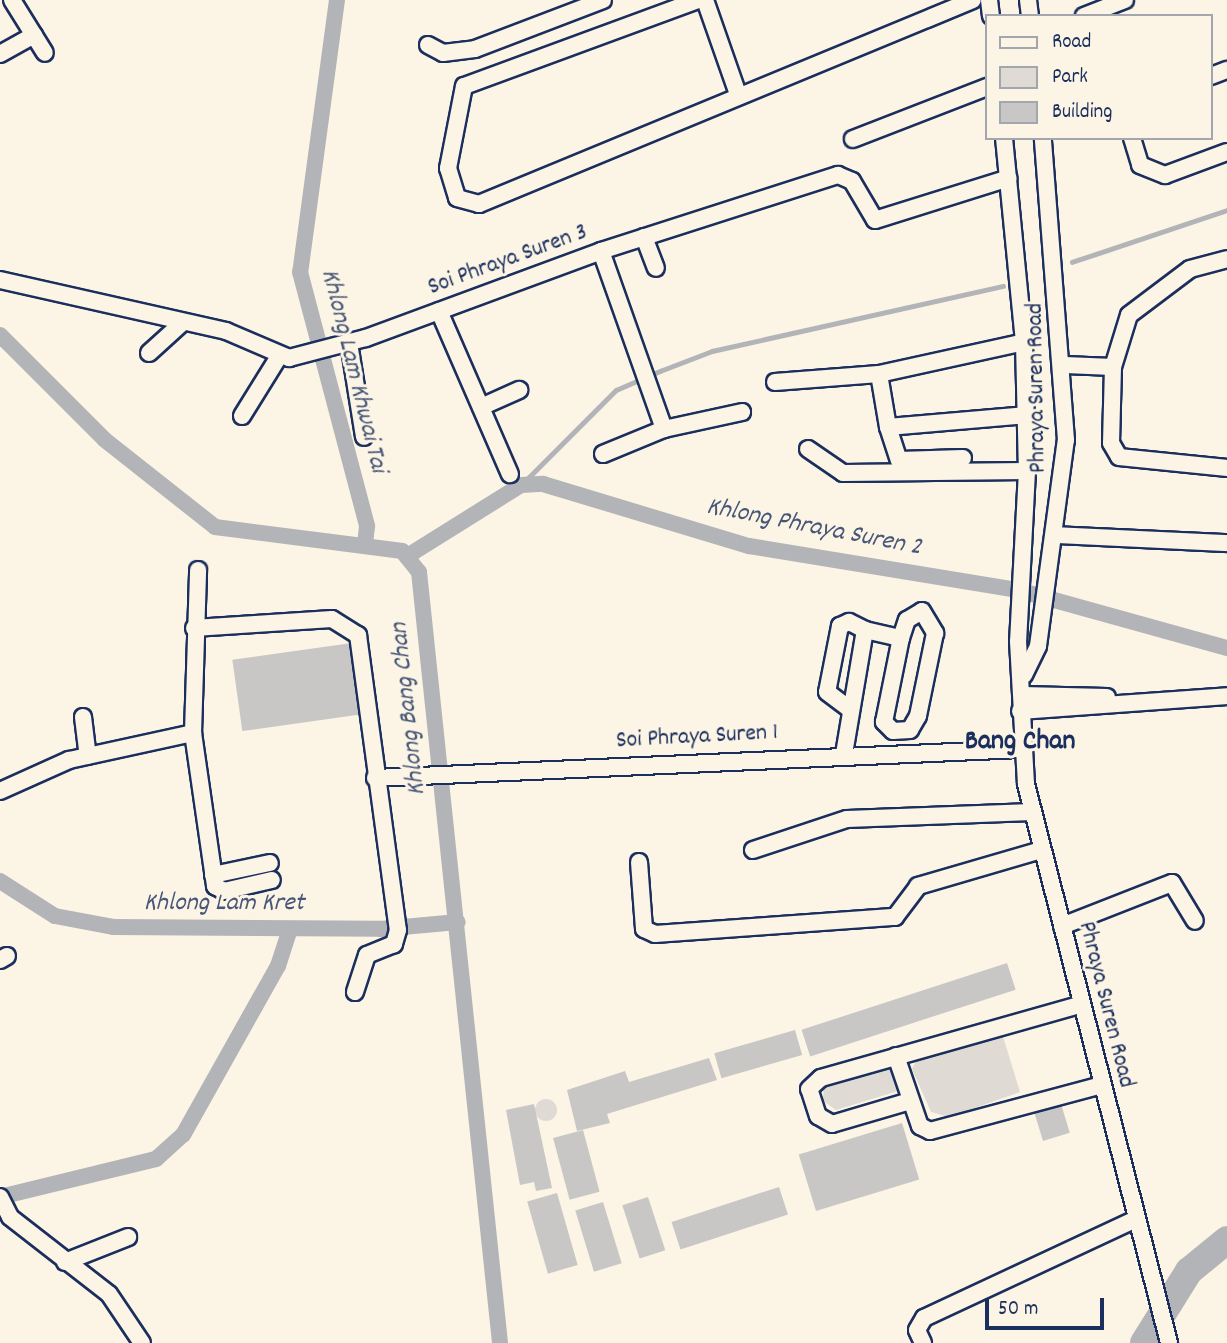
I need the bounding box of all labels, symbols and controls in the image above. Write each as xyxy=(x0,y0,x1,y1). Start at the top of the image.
legend xyxy=(986,14,1213,140)
text: Road xyxy=(1052,28,1091,58)
text: Park xyxy=(1052,63,1088,93)
text: Building xyxy=(1052,98,1112,128)
street label: Soi Phraya Suren 3 xyxy=(424,219,592,303)
water label: Khlong Lam Khwai Tai xyxy=(313,266,393,476)
street label: Phraya Suren Road xyxy=(1022,303,1054,473)
water label: Khlong Phraya Suren 2 xyxy=(704,492,924,564)
water label: Khlong Bang Chan xyxy=(384,621,434,797)
street label: Soi Phraya Suren 1 xyxy=(615,719,779,757)
district label: Bang Chan xyxy=(965,726,1075,760)
water label: Khlong Lam Kret xyxy=(144,888,304,920)
street label: Phraya Suren Road xyxy=(1070,919,1140,1091)
scale bar xyxy=(989,1284,1108,1328)
text: 50 m xyxy=(998,1295,1038,1325)

